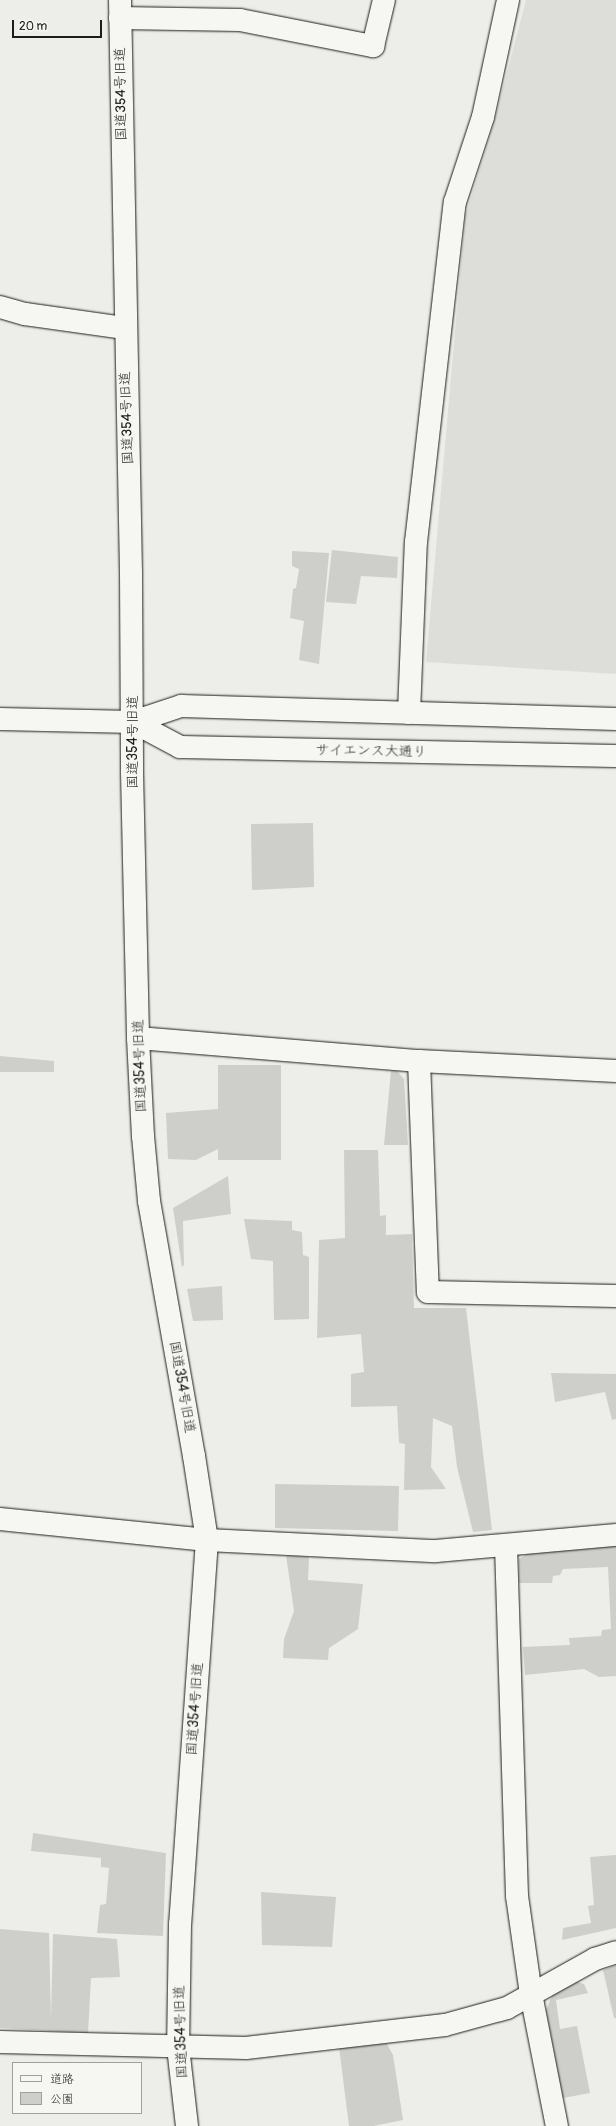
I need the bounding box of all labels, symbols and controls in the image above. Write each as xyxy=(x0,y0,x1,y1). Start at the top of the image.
scale bar xyxy=(14,12,104,38)
text: 20 m xyxy=(19,19,47,34)
street label: 国道354号旧道 xyxy=(112,47,130,141)
street label: 国道354号旧道 xyxy=(117,371,137,465)
street label: 国道354号旧道 xyxy=(125,695,141,789)
street label: サイエンス大通り xyxy=(315,742,427,760)
street label: 国道354号旧道 xyxy=(130,1019,150,1113)
street label: 国道354号旧道 xyxy=(166,1339,198,1435)
street label: 国道354号旧道 xyxy=(183,1662,207,1756)
street label: 国道354号旧道 xyxy=(171,1985,191,2079)
legend xyxy=(12,2062,142,2114)
text: 道路 xyxy=(50,2072,74,2087)
text: 公園 xyxy=(50,2092,74,2107)

